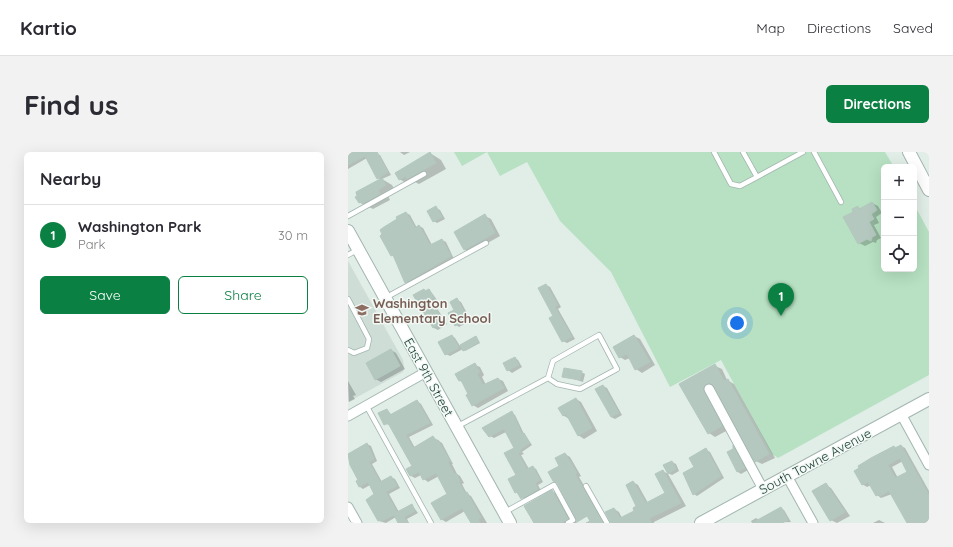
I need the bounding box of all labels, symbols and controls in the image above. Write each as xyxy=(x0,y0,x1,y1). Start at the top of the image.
text: Kartio xyxy=(20,16,77,40)
text: Map xyxy=(756,19,785,37)
text: Directions xyxy=(807,19,871,37)
text: Saved xyxy=(893,19,933,37)
button: Directions xyxy=(826,85,929,123)
text: Find us xyxy=(24,87,118,122)
map controls xyxy=(881,164,917,272)
button: + xyxy=(881,164,917,200)
text: Nearby xyxy=(40,168,101,189)
button: − xyxy=(881,200,917,236)
text: Washington Park xyxy=(78,217,202,236)
text: 1 xyxy=(50,227,56,243)
text: 30 m xyxy=(278,227,308,243)
text: Park xyxy=(78,236,106,252)
button: locate xyxy=(881,236,917,272)
button: Save xyxy=(40,276,170,314)
button: Share xyxy=(178,276,308,314)
pin: 1 xyxy=(768,283,794,316)
place label: Washington Elementary School xyxy=(373,295,491,326)
school or university icon: Washington Elementary School xyxy=(354,302,370,318)
your location xyxy=(727,313,747,333)
street label: East 9th Street xyxy=(401,335,457,419)
street label: South Towne Avenue xyxy=(756,425,874,497)

